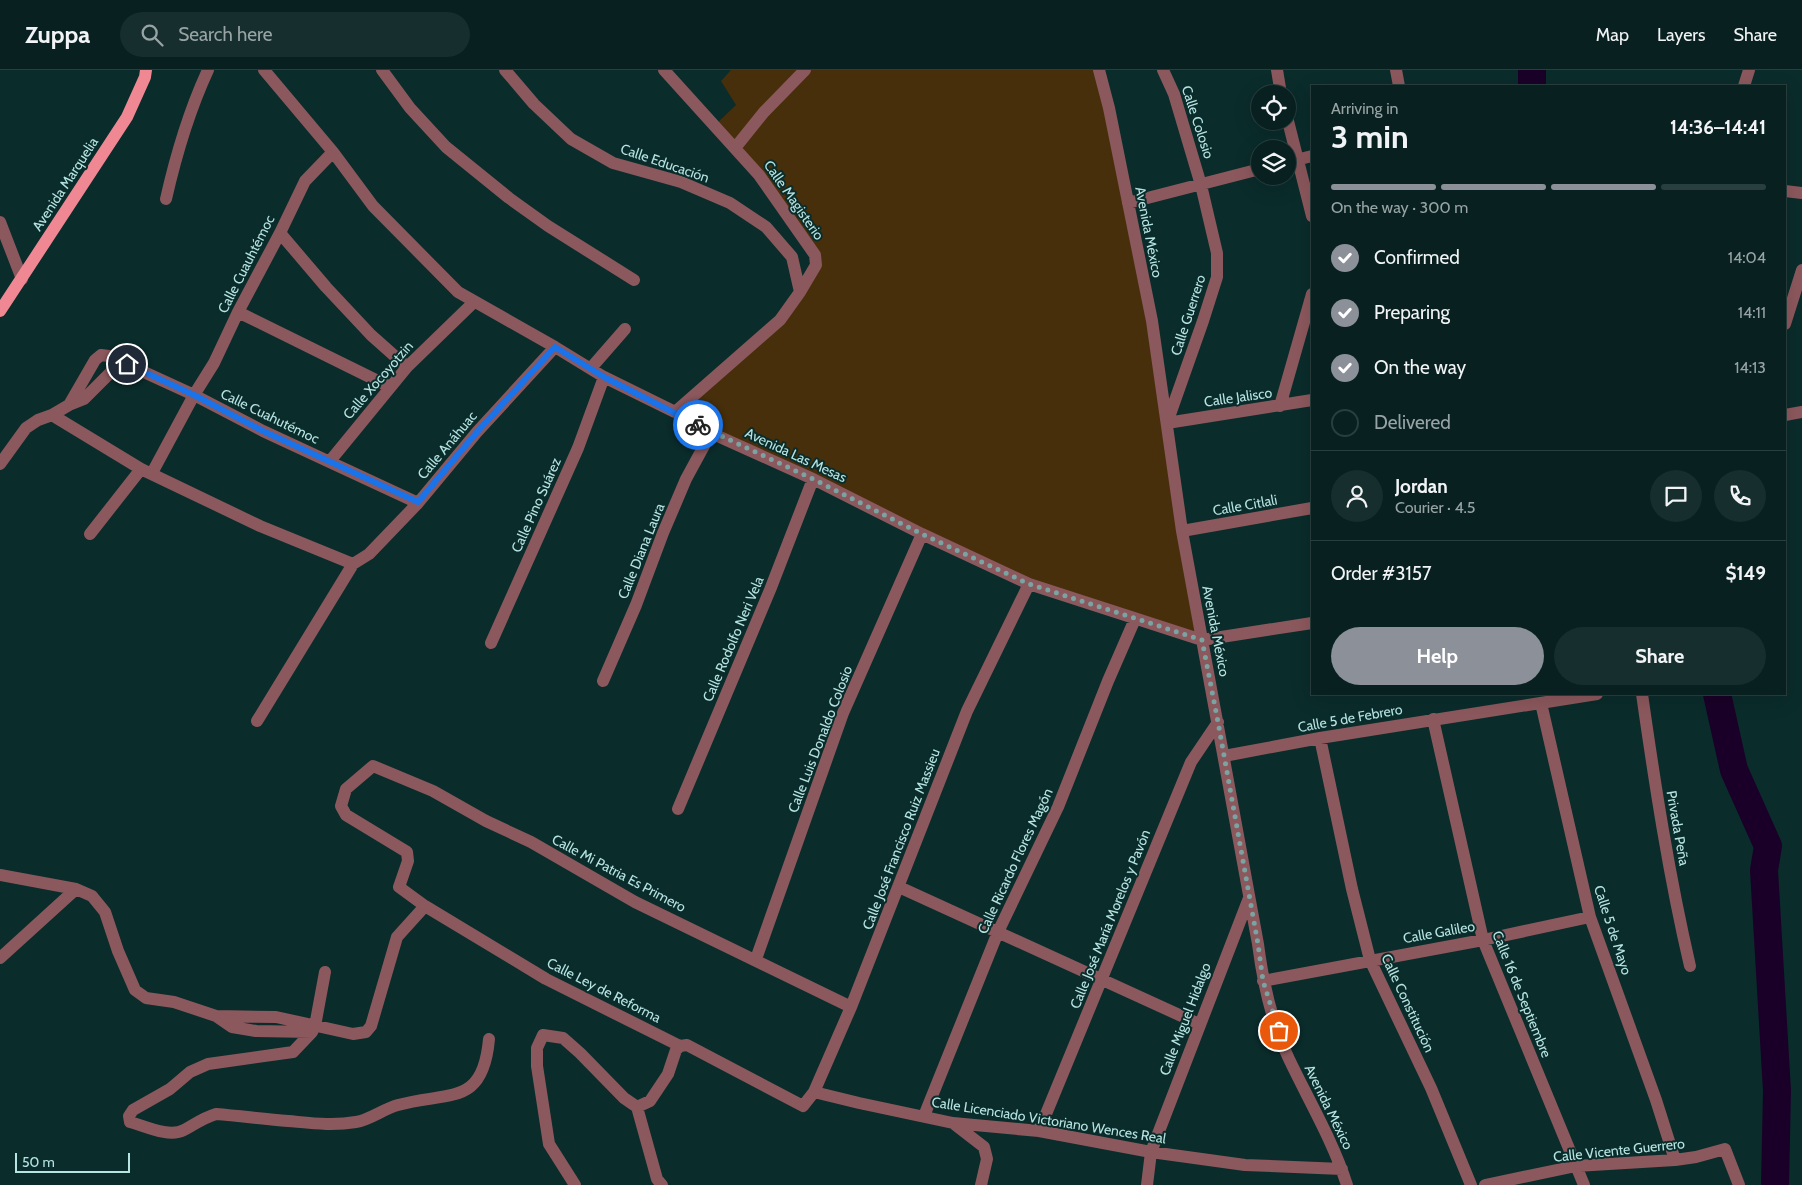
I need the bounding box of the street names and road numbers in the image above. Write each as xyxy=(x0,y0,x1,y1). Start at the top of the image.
street label: Calle Colosio xyxy=(1178,83,1218,161)
street label: Avenida Marquelia xyxy=(28,134,102,234)
street label: Calle Educación xyxy=(618,139,712,187)
street label: Calle Magisterio xyxy=(760,157,828,244)
street label: Avenida México xyxy=(1131,185,1167,279)
street label: Calle Cuauhtémoc xyxy=(214,212,278,316)
street label: Calle Guerrero xyxy=(1166,272,1210,358)
street label: Calle Xocoyotzin xyxy=(339,337,417,423)
street label: Calle Jalisco xyxy=(1203,383,1273,411)
street label: Calle Cuahutémoc xyxy=(218,384,322,448)
street label: Calle Anáhuac xyxy=(413,407,481,483)
street label: Avenida Las Mesas xyxy=(742,424,850,486)
street label: Calle Pino Suárez xyxy=(507,454,565,555)
street label: Calle Citlali xyxy=(1211,490,1279,520)
street label: Calle Diana Laura xyxy=(614,500,669,602)
street label: Calle Rodolfo Neri Vela xyxy=(698,573,768,704)
street label: Avenida México xyxy=(1198,584,1234,678)
street label: Calle Luis Donaldo Colosio xyxy=(784,663,856,815)
street label: Calle 5 de Febrero xyxy=(1296,700,1404,736)
street label: Calle José Francisco Ruiz Massieu xyxy=(858,746,944,932)
street label: Calle Ricardo Flores Magón xyxy=(973,785,1057,937)
street label: Privada Peña xyxy=(1663,789,1694,867)
street label: Calle José María Morelos y Pavón xyxy=(1066,827,1154,1011)
street label: Calle Mi Patria Es Primero xyxy=(549,830,689,916)
street label: Calle 5 de Mayo xyxy=(1590,883,1636,977)
street label: Calle Galileo xyxy=(1402,917,1477,947)
street label: Calle 16 de Septiembre xyxy=(1488,928,1556,1060)
street label: Calle Constitución xyxy=(1377,951,1439,1055)
street label: Calle Ley de Reforma xyxy=(544,954,664,1027)
street label: Calle Miguel Hidalgo xyxy=(1155,960,1215,1078)
street label: Avenida México xyxy=(1301,1062,1357,1153)
street label: Calle Licenciado Victoriano Wences Real xyxy=(930,1093,1168,1148)
street label: Calle Vicente Guerrero xyxy=(1552,1134,1686,1166)

